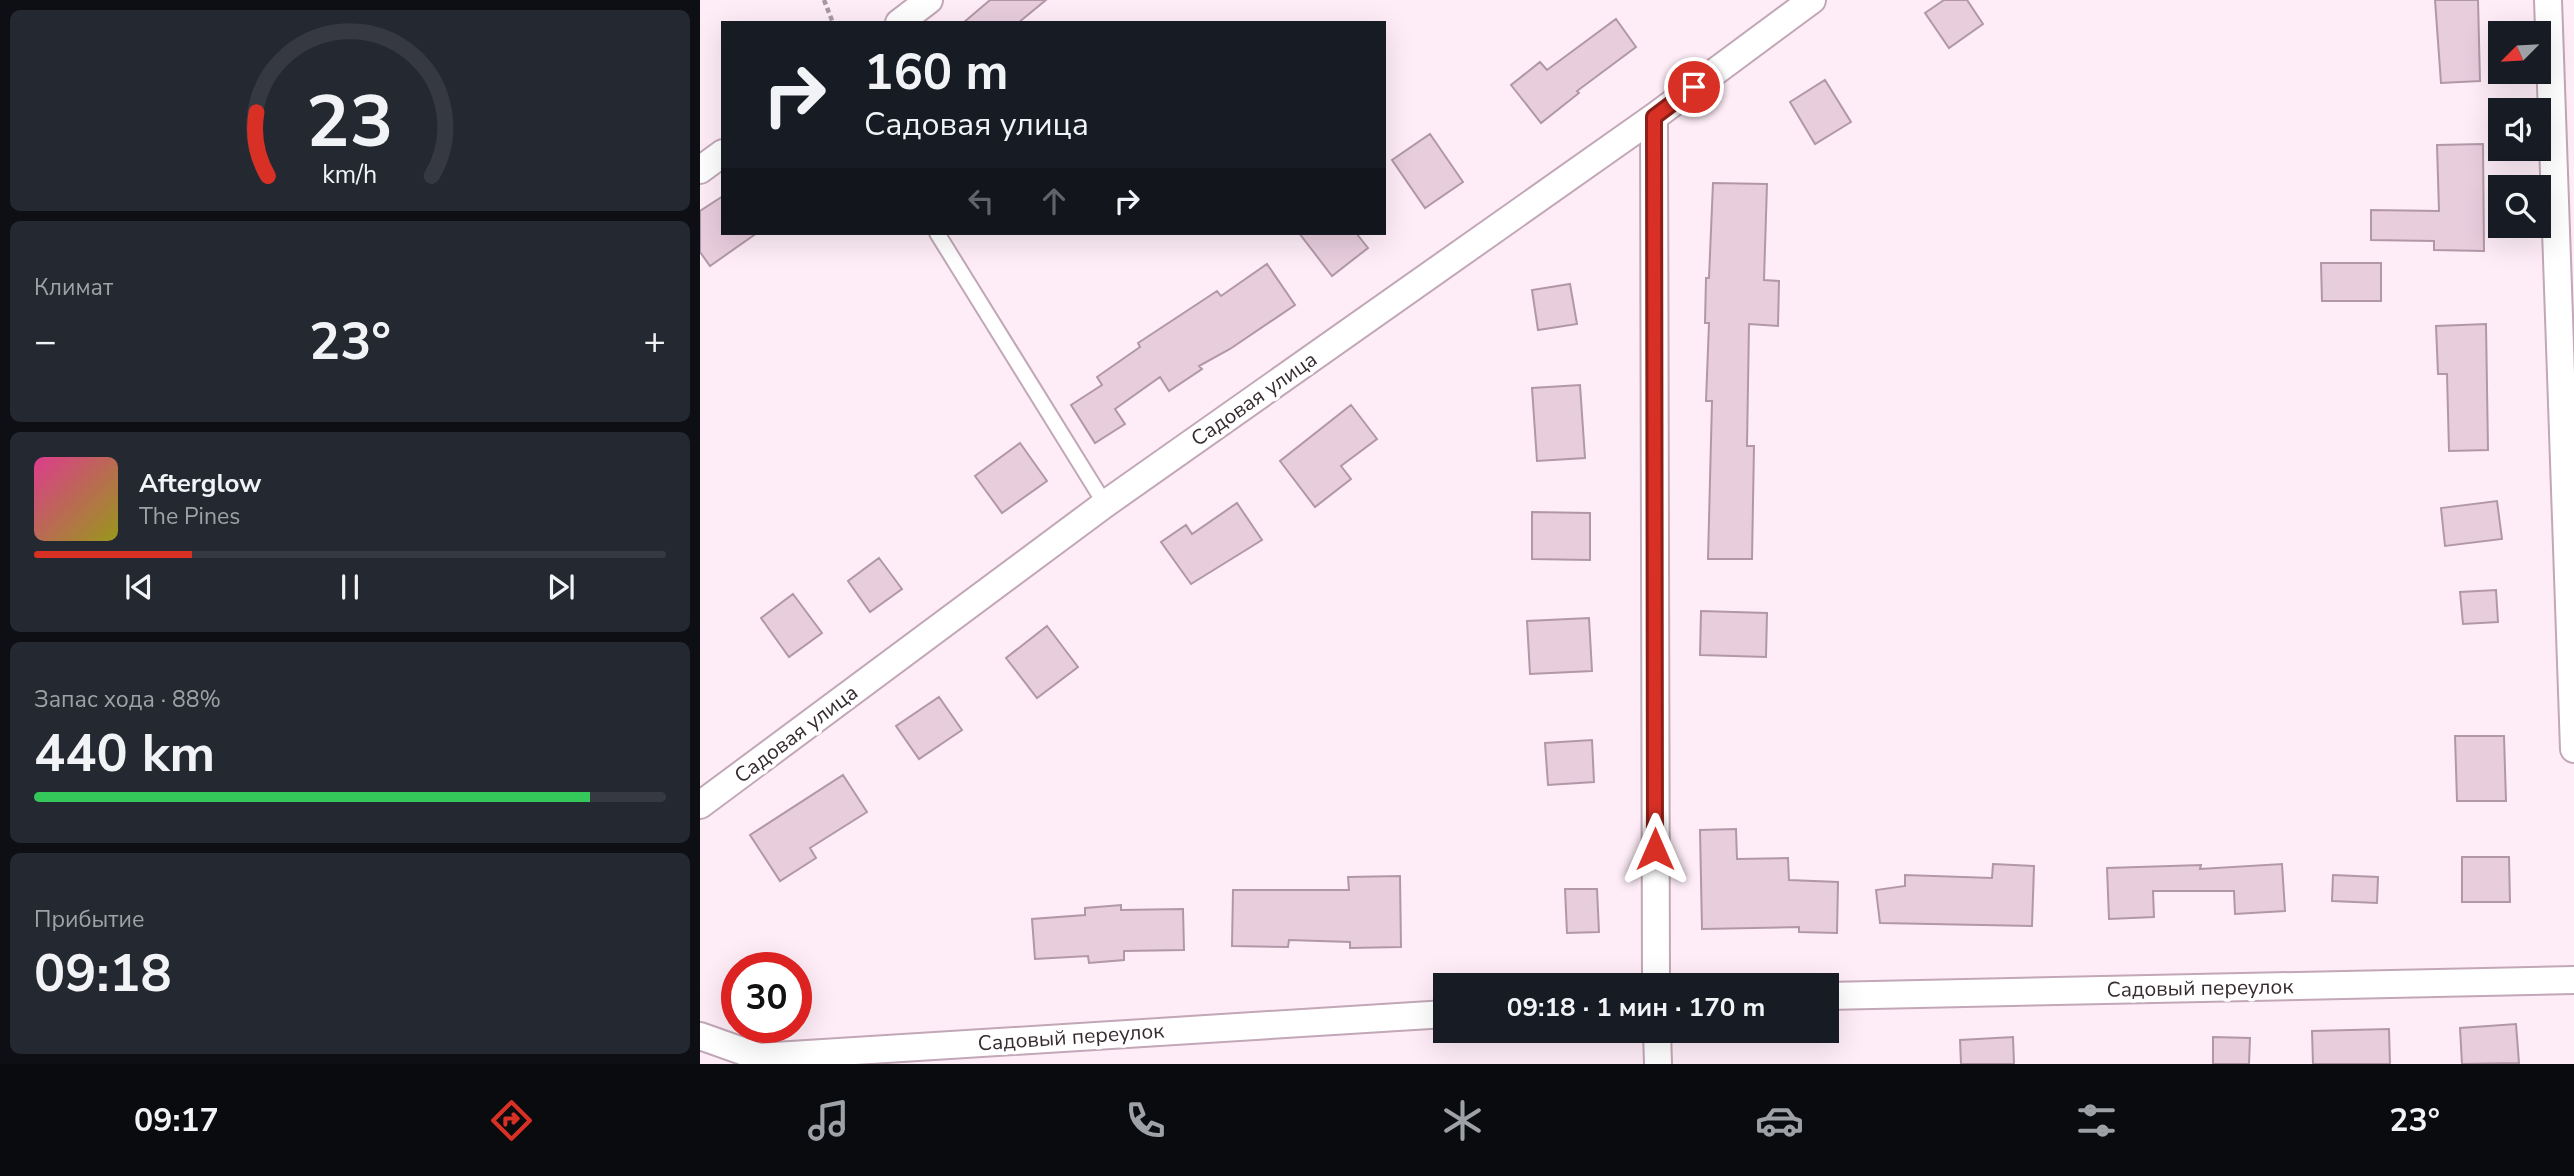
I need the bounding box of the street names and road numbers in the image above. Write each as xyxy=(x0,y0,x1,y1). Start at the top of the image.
street label: Садовая улица xyxy=(1185,345,1323,453)
street label: Садовая улица xyxy=(729,678,863,790)
street label: Садовый переулок xyxy=(2106,972,2295,1004)
street label: Садовый переулок xyxy=(977,1016,1166,1057)

